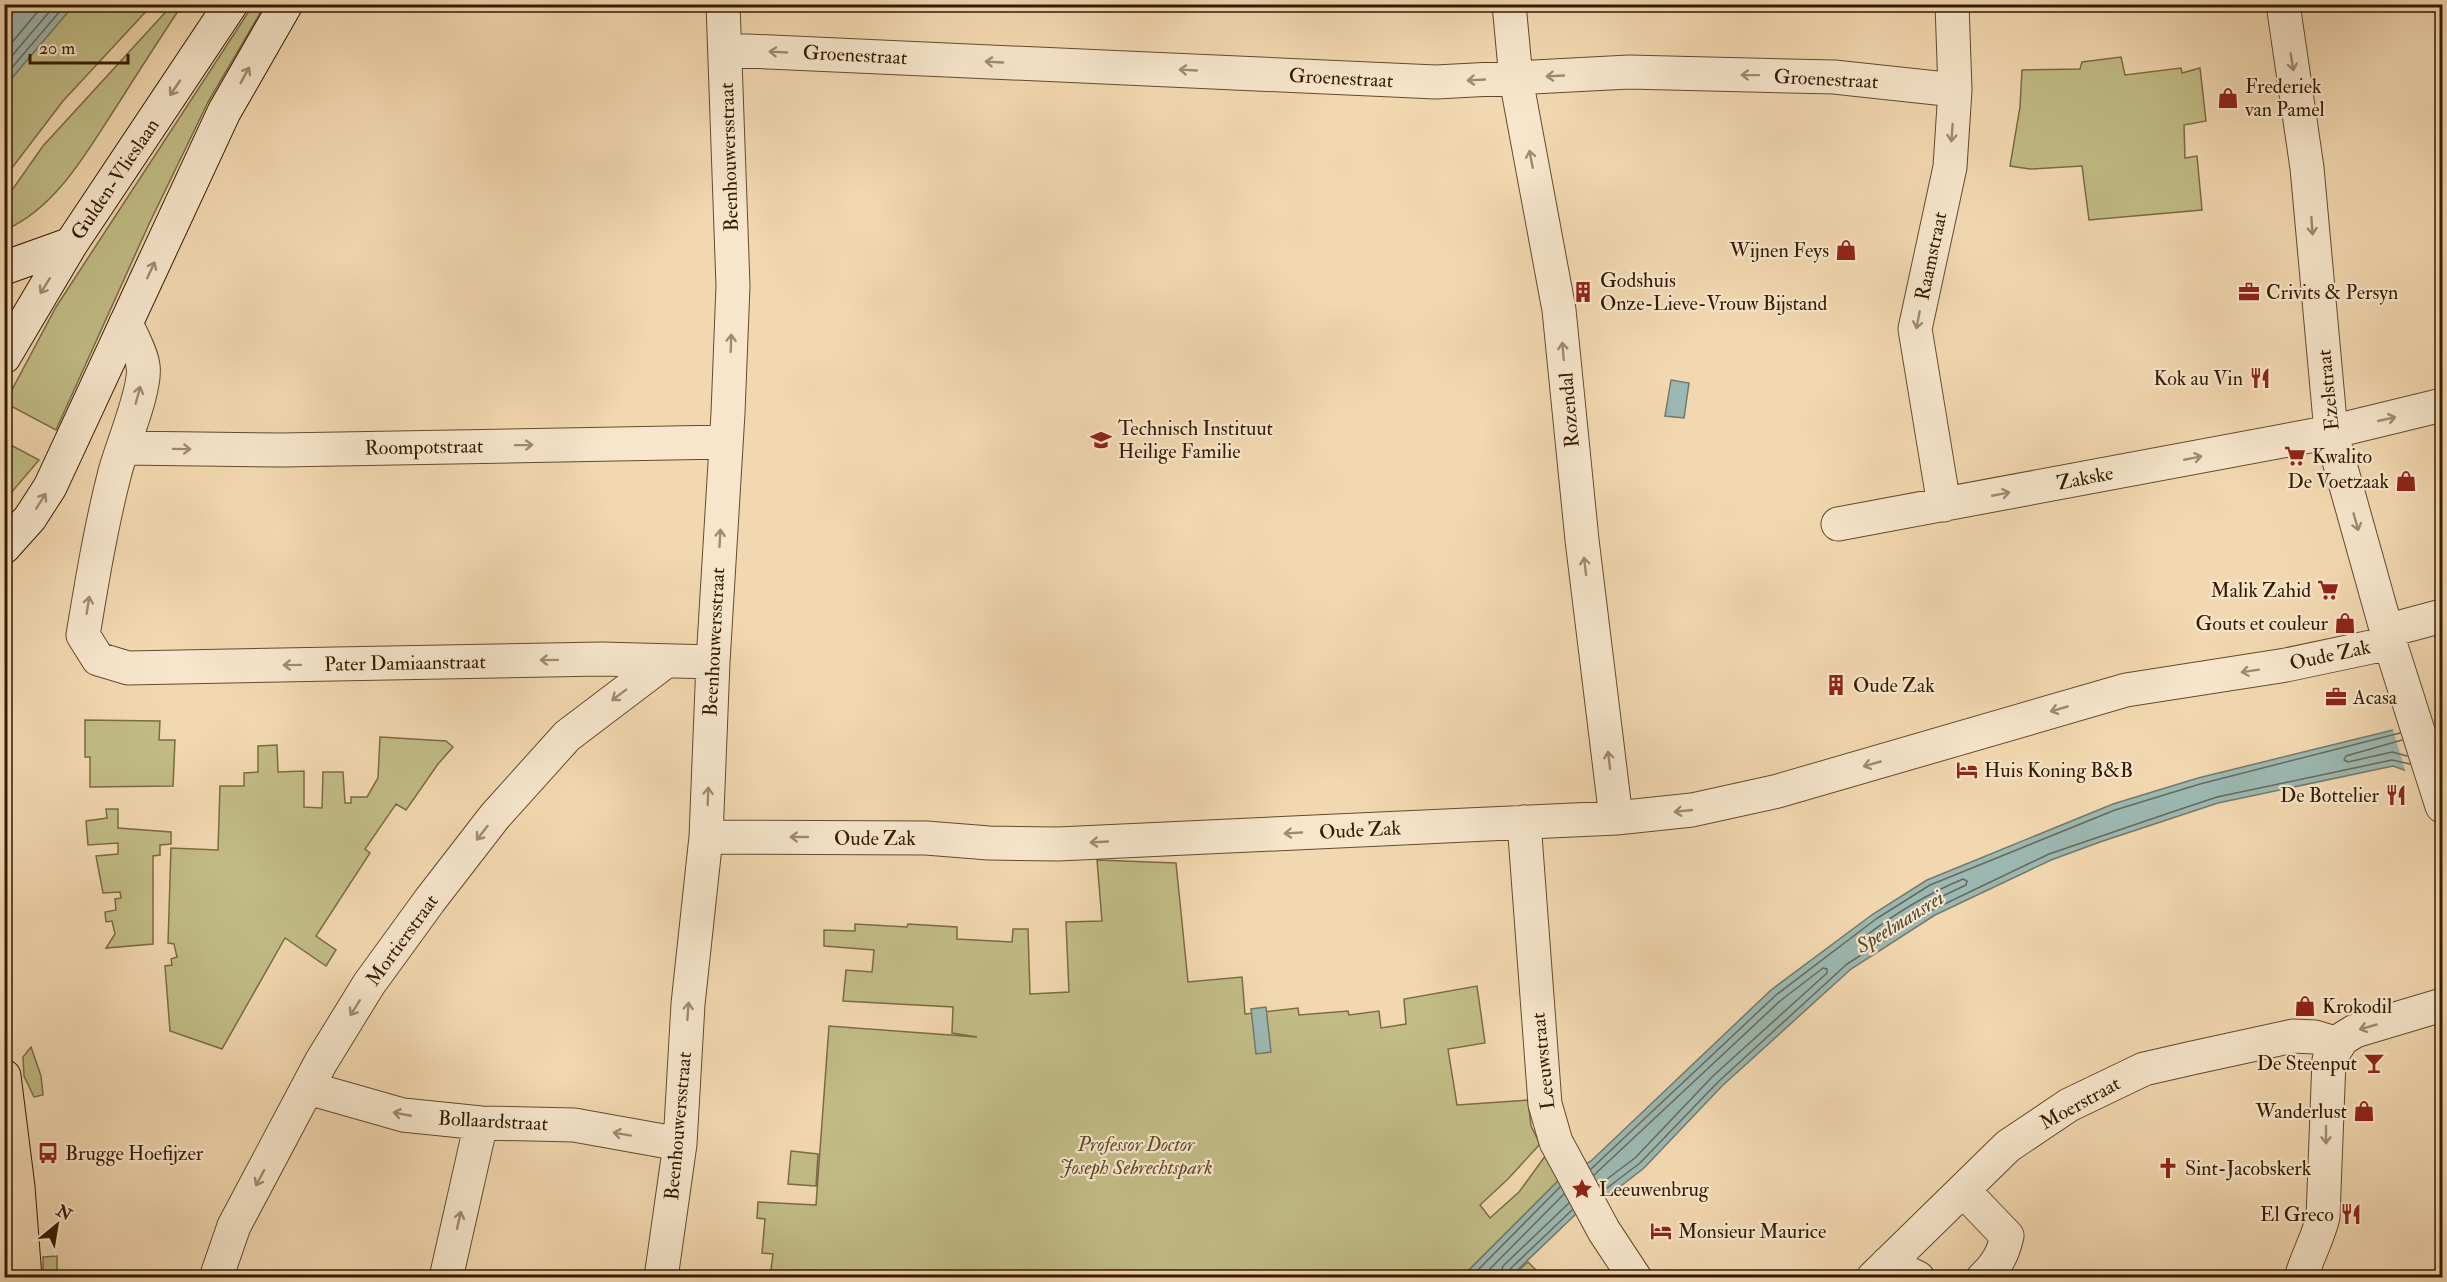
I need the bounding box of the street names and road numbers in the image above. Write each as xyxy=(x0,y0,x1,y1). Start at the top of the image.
street label: Groenestraat xyxy=(802,40,908,70)
street label: Groenestraat xyxy=(1288,63,1394,93)
street label: Groenestraat xyxy=(1773,64,1879,94)
street label: Beenhouwersstraat xyxy=(714,82,744,232)
street label: Gulden-Vlieslaan xyxy=(65,114,165,244)
street label: Raamstraat xyxy=(1909,209,1953,303)
street label: Ezelstraat xyxy=(2311,348,2345,432)
street label: Rozendal xyxy=(1553,371,1585,449)
street label: Roompotstraat xyxy=(364,433,484,462)
street label: Zakske xyxy=(2055,460,2115,496)
street label: Beenhouwersstraat xyxy=(698,566,730,717)
street label: Oude Zak xyxy=(2287,634,2373,676)
street label: Pater Damiaanstraat xyxy=(324,649,487,677)
street label: Oude Zak xyxy=(1318,815,1402,845)
street label: Oude Zak xyxy=(834,826,916,851)
street label: Mortierstraat xyxy=(360,889,444,991)
street label: Leeuwstraat xyxy=(1525,1011,1561,1111)
street label: Beenhouwersstraat xyxy=(659,1050,697,1201)
street label: Moerstraat xyxy=(2035,1070,2125,1135)
street label: Bollaardstraat xyxy=(437,1106,549,1136)

